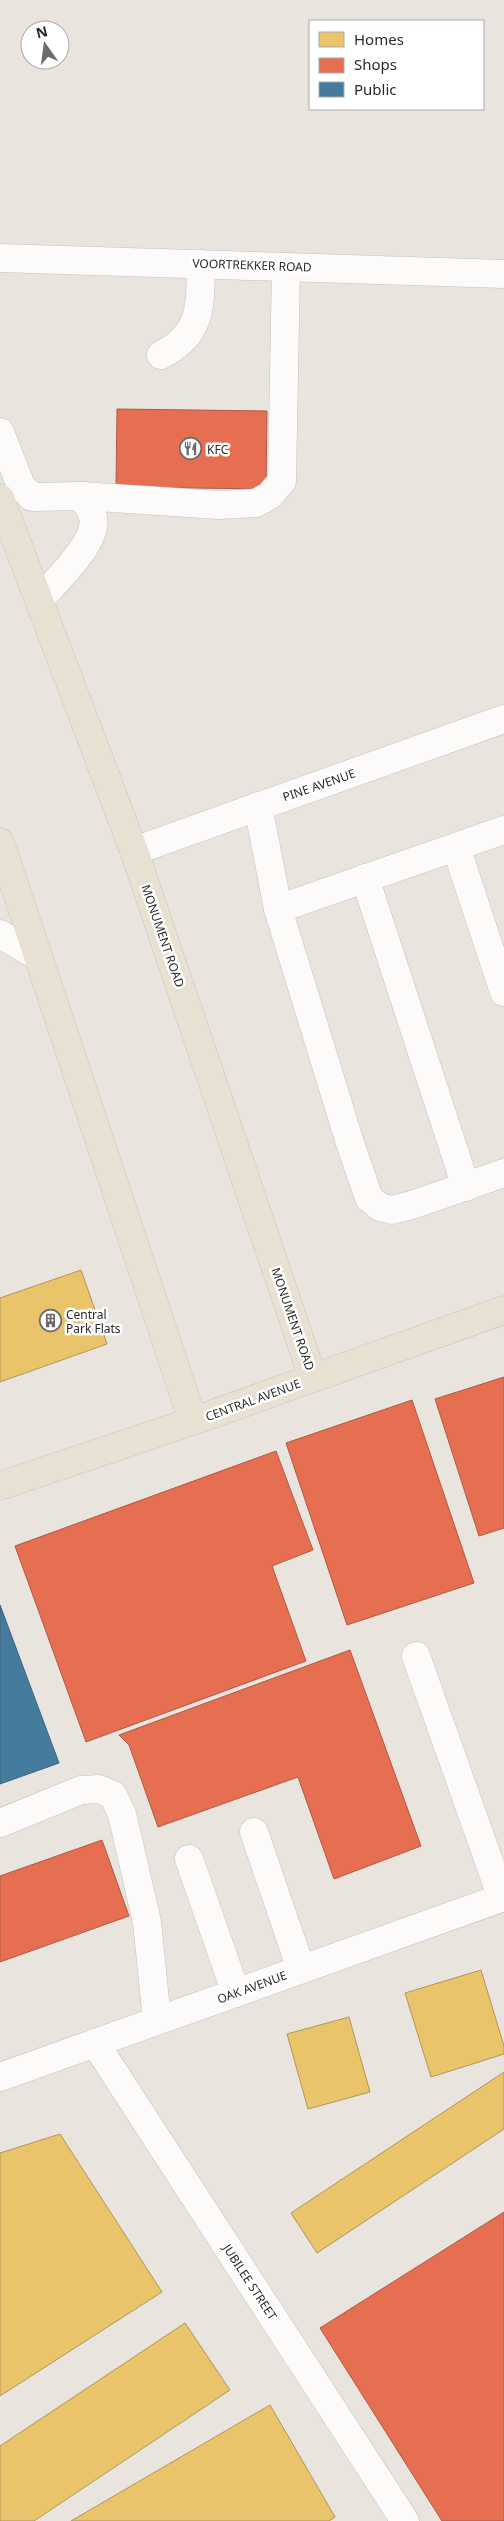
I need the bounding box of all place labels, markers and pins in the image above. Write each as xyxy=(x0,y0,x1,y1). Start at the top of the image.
restaurant icon: KFC xyxy=(179,437,203,461)
place label: KFC xyxy=(207,441,229,458)
place label: Central Park Flats xyxy=(66,1306,121,1337)
building icon: Central Park Flats xyxy=(38,1309,62,1333)

